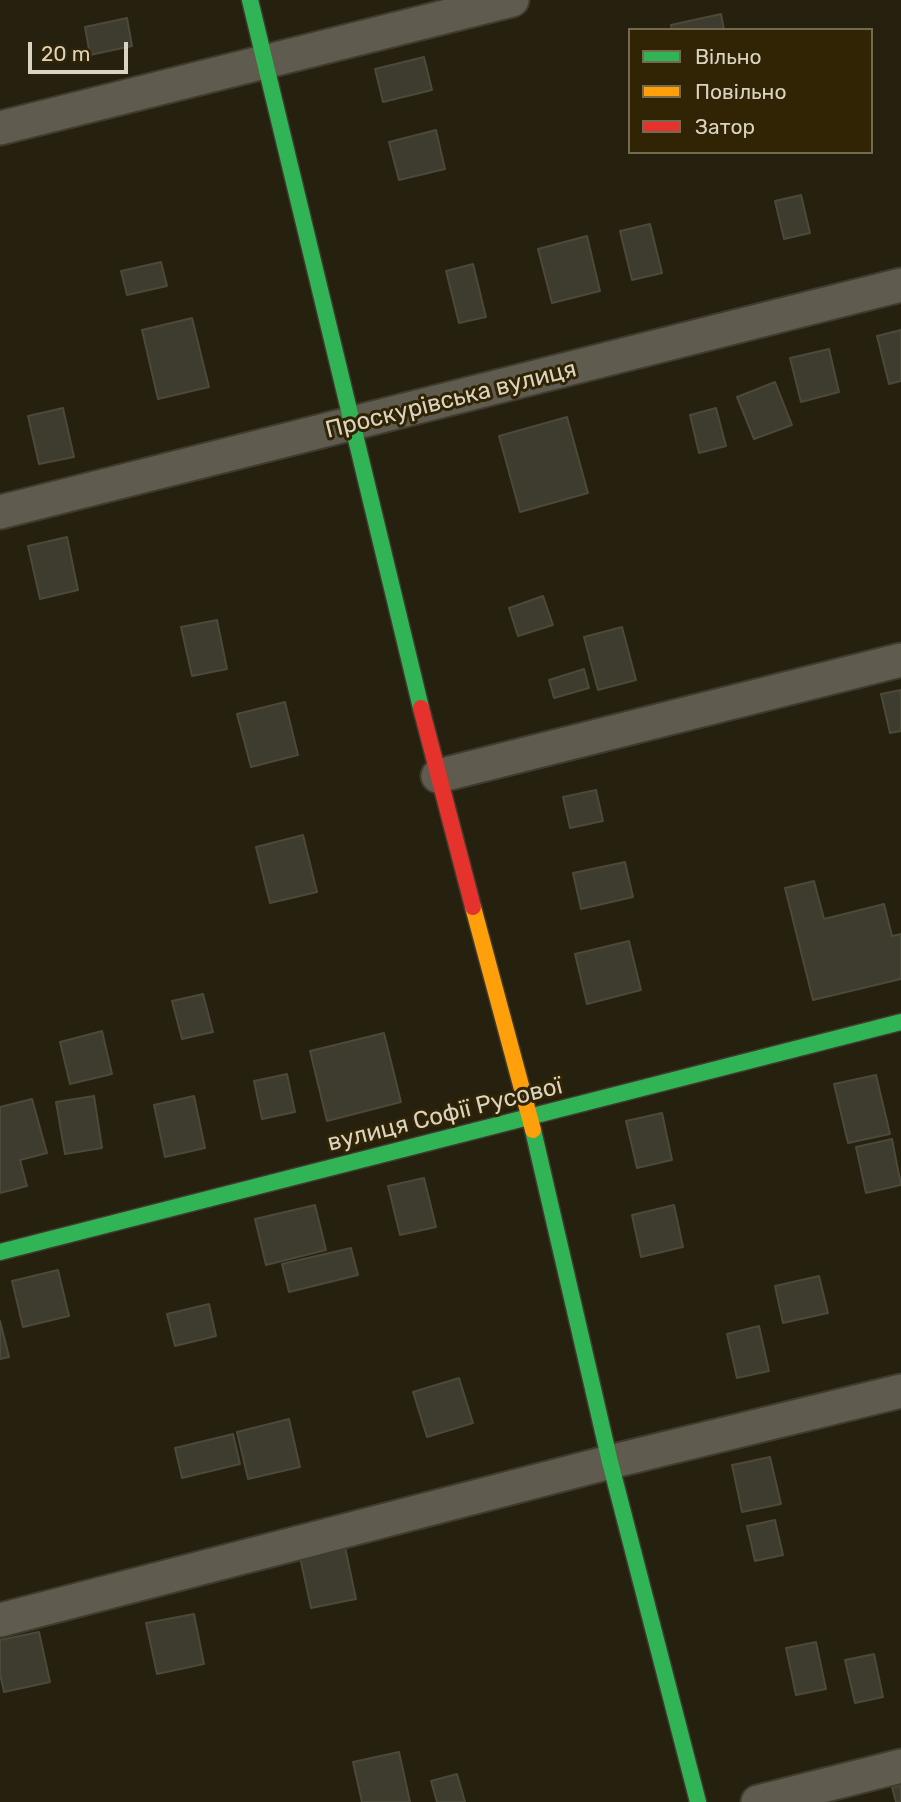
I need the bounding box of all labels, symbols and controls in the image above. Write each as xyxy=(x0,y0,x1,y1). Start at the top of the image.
scale bar xyxy=(32,28,131,72)
legend xyxy=(628,28,873,154)
text: 20 m xyxy=(41,41,90,66)
text: Вільно xyxy=(695,44,762,69)
text: Повільно xyxy=(695,79,786,104)
text: Затор xyxy=(695,114,755,139)
street label: Проскурівська вулиця xyxy=(323,355,579,445)
street label: вулиця Софії Русової xyxy=(325,1072,565,1158)

